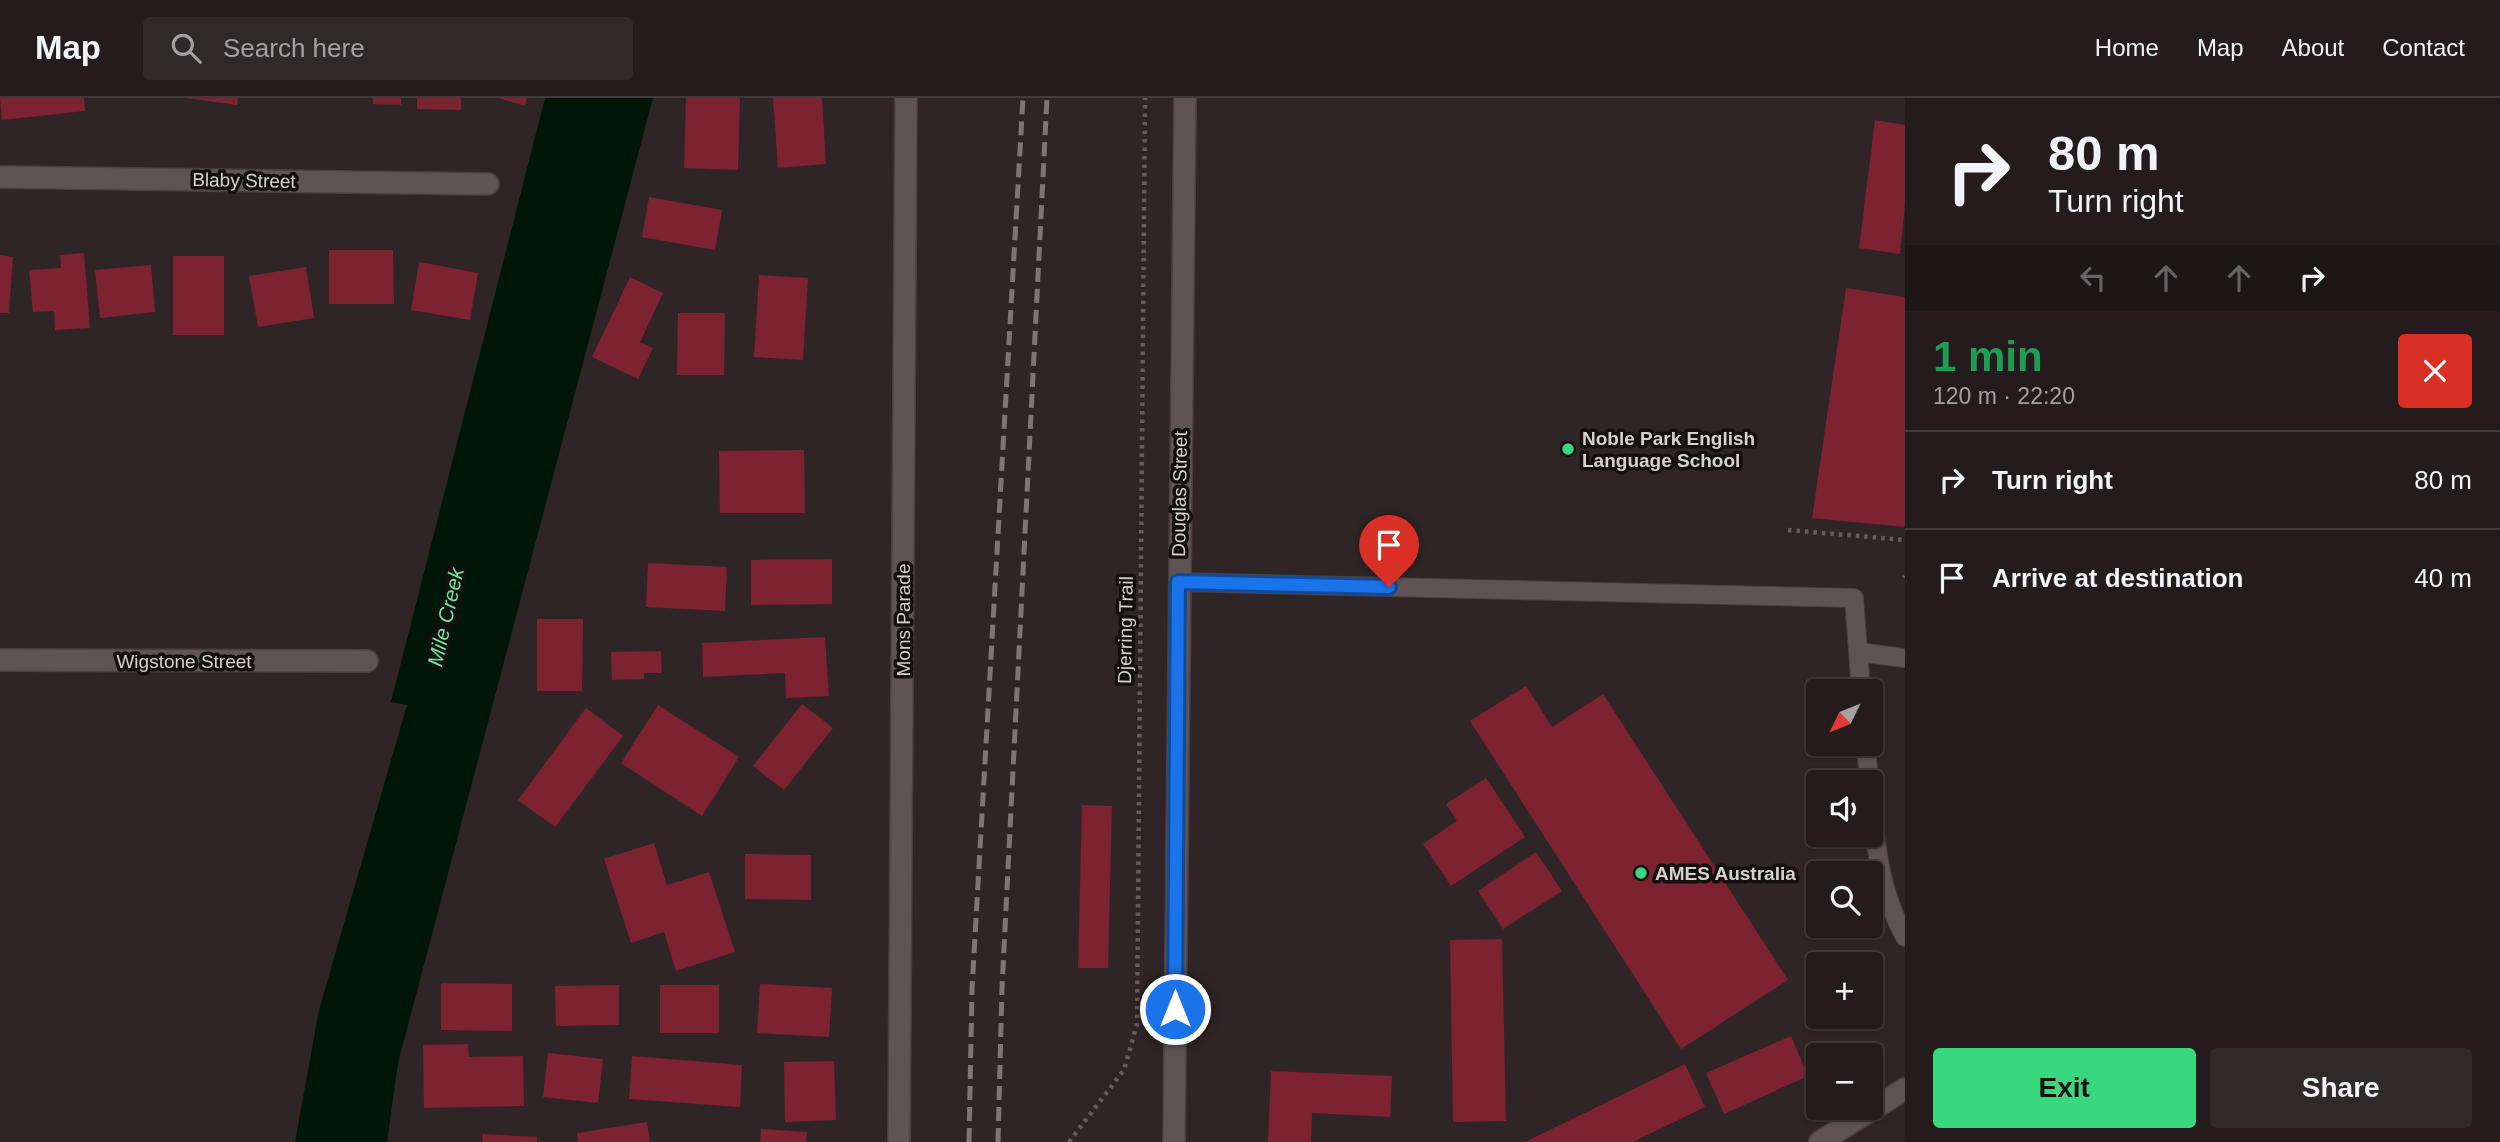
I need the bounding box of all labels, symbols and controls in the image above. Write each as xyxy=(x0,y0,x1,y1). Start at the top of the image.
search box xyxy=(143,17,633,80)
text: Map xyxy=(35,29,101,66)
icon: search xyxy=(167,29,205,67)
text: Search here xyxy=(223,33,365,63)
text: Home xyxy=(2095,34,2159,61)
text: Map xyxy=(2197,34,2244,61)
text: About xyxy=(2282,34,2344,61)
text: Contact xyxy=(2382,34,2465,61)
icon: right xyxy=(1933,126,2024,217)
text: 80 m xyxy=(2048,126,2160,180)
street label: Blaby Street xyxy=(192,169,297,192)
text: Turn right xyxy=(2048,183,2184,219)
icon: left xyxy=(2074,259,2112,297)
icon: ahead xyxy=(2147,259,2185,297)
icon: ahead xyxy=(2220,259,2258,297)
icon: right xyxy=(2293,259,2331,297)
text: 1 min xyxy=(1933,333,2043,380)
button: close xyxy=(2398,334,2472,408)
text: 120 m · 22:20 xyxy=(1933,383,2075,409)
place label: Noble Park English Language School xyxy=(1582,428,1755,471)
street label: Douglas Street xyxy=(1168,430,1191,557)
marker: Noble Park English Language School xyxy=(1560,441,1576,457)
icon: right xyxy=(1933,461,1971,499)
text: Turn right xyxy=(1992,465,2113,495)
text: 80 m xyxy=(2414,465,2472,495)
pin xyxy=(1359,515,1419,587)
icon: arrive xyxy=(1370,526,1408,564)
icon: arrive xyxy=(1933,559,1971,597)
street label: Mons Parade xyxy=(893,563,914,677)
text: Arrive at destination xyxy=(1992,563,2243,593)
text: 40 m xyxy=(2414,563,2472,593)
water label: Mile Creek xyxy=(423,564,468,668)
street label: Djerring Trail xyxy=(1114,576,1137,684)
street label: Wigstone Street xyxy=(116,651,252,672)
north arrow xyxy=(1806,679,1883,756)
map controls xyxy=(1806,679,1883,1120)
button: sound xyxy=(1806,770,1883,847)
button: search xyxy=(1806,861,1883,938)
place label: AMES Australia xyxy=(1655,863,1796,884)
marker: AMES Australia xyxy=(1633,865,1649,881)
button: + xyxy=(1806,952,1883,1029)
position arrow xyxy=(1138,972,1212,1046)
button: − xyxy=(1806,1043,1883,1120)
button: Exit xyxy=(1933,1048,2196,1128)
button: Share xyxy=(2210,1048,2472,1128)

